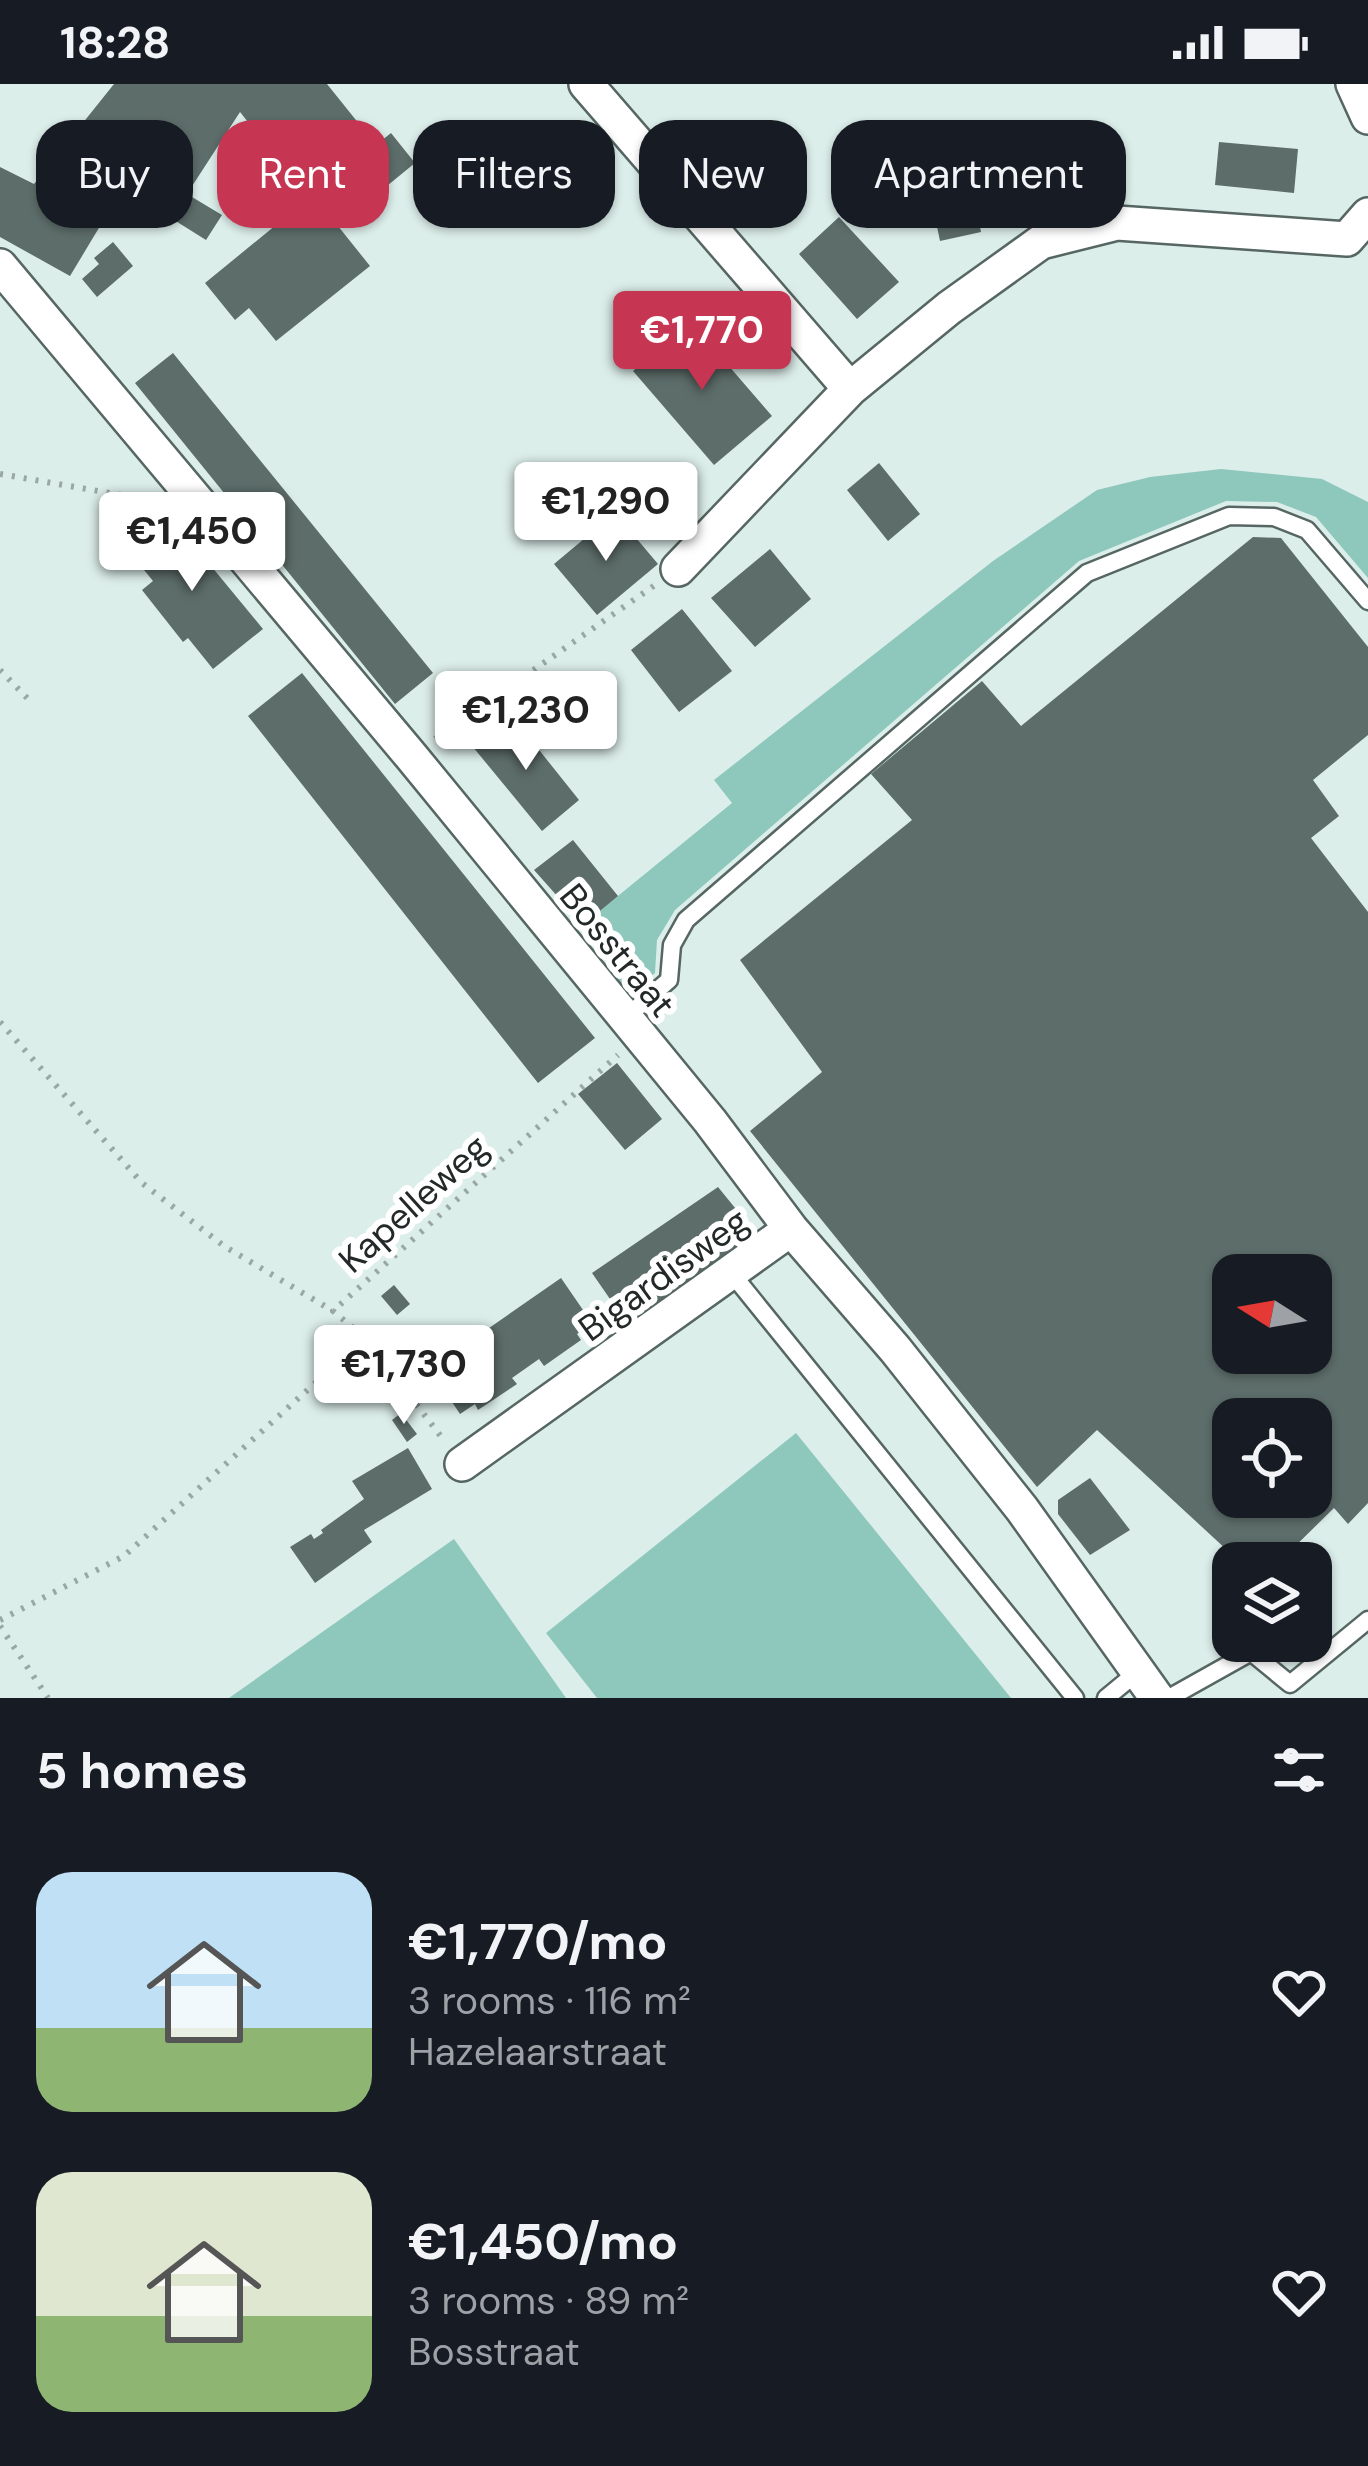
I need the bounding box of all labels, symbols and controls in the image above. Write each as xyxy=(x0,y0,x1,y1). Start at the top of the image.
text: 18:28 xyxy=(60,13,170,72)
chip: Buy xyxy=(36,120,193,228)
chip: Rent xyxy=(217,120,389,228)
chip: Filters xyxy=(413,120,615,228)
chip: New xyxy=(639,120,807,228)
chip: Apartment xyxy=(831,120,1126,228)
pin: €1,770 xyxy=(604,291,800,393)
text: €1,770 xyxy=(640,304,764,355)
pin: €1,290 xyxy=(508,462,704,564)
text: €1,290 xyxy=(541,475,671,526)
pin: €1,450 xyxy=(94,492,290,594)
text: €1,450 xyxy=(126,505,258,556)
pin: €1,230 xyxy=(428,671,624,773)
text: €1,230 xyxy=(462,684,590,735)
street label: Bosstraat xyxy=(549,874,686,1027)
street label: Kapelleweg xyxy=(329,1124,498,1283)
street label: Bigardisweg xyxy=(569,1197,757,1352)
north arrow xyxy=(1212,1254,1332,1374)
map controls xyxy=(1212,1254,1332,1662)
pin: €1,730 xyxy=(306,1325,502,1427)
text: €1,730 xyxy=(341,1338,467,1389)
button: locate xyxy=(1212,1398,1332,1518)
button: layers xyxy=(1212,1542,1332,1662)
text: 5 homes xyxy=(36,1737,248,1804)
icon: filters xyxy=(1266,1737,1332,1803)
text: €1,770/mo xyxy=(408,1908,668,1975)
icon: home xyxy=(132,1920,276,2064)
icon: heart xyxy=(1266,1959,1332,2025)
text: 3 rooms · 116 m² xyxy=(408,1975,691,2026)
text: Hazelaarstraat xyxy=(408,2026,667,2077)
text: €1,450/mo xyxy=(408,2208,678,2275)
icon: home xyxy=(132,2220,276,2364)
icon: heart xyxy=(1266,2259,1332,2325)
text: 3 rooms · 89 m² xyxy=(408,2275,689,2326)
text: Bosstraat xyxy=(408,2326,580,2377)

